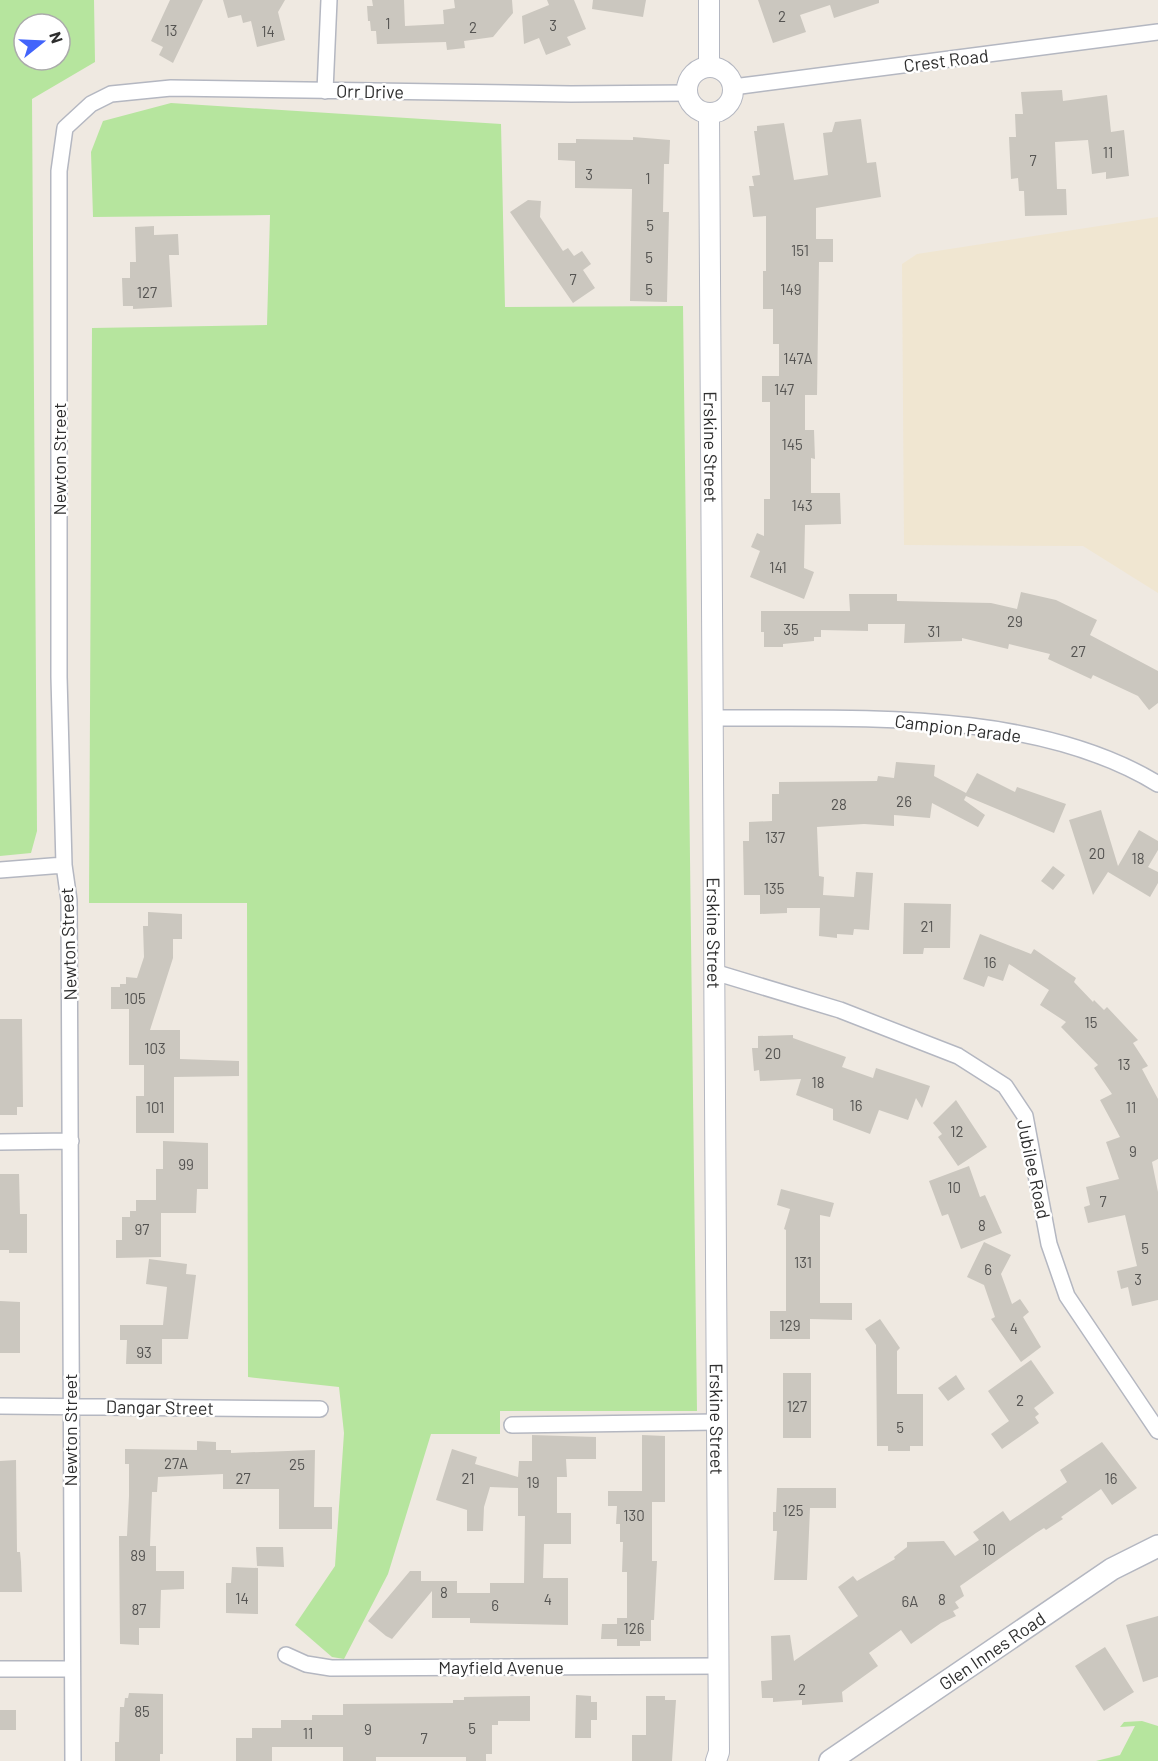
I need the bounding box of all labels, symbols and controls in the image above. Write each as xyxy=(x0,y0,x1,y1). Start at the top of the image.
house number: 2 xyxy=(778,7,786,25)
north arrow xyxy=(12,12,72,72)
house number: 1 xyxy=(385,14,391,32)
house number: 3 xyxy=(549,16,557,34)
house number: 2 xyxy=(469,18,477,36)
house number: 13 xyxy=(165,21,177,39)
house number: 14 xyxy=(261,22,275,40)
text: N xyxy=(46,29,67,45)
street label: Crest Road xyxy=(902,44,990,76)
street label: Orr Drive xyxy=(336,79,404,103)
house number: 11 xyxy=(1103,143,1113,161)
house number: 7 xyxy=(1029,151,1037,169)
house number: 3 xyxy=(585,165,593,183)
house number: 1 xyxy=(645,169,651,187)
house number: 5 xyxy=(646,216,654,234)
house number: 151 xyxy=(791,241,809,259)
house number: 5 xyxy=(645,248,653,266)
house number: 7 xyxy=(569,270,577,288)
house number: 5 xyxy=(645,280,653,298)
house number: 149 xyxy=(780,280,802,298)
house number: 127 xyxy=(137,283,157,301)
house number: 147A xyxy=(783,349,813,367)
house number: 147 xyxy=(774,380,794,398)
street label: Erskine Street xyxy=(700,391,722,503)
street label: Newton Street xyxy=(48,402,70,516)
house number: 145 xyxy=(781,435,803,453)
house number: 143 xyxy=(791,496,813,514)
house number: 141 xyxy=(769,558,787,576)
house number: 29 xyxy=(1007,612,1023,630)
house number: 35 xyxy=(783,620,799,638)
house number: 31 xyxy=(928,622,940,640)
house number: 27 xyxy=(1070,642,1086,660)
street label: Campion Parade xyxy=(893,709,1023,747)
house number: 26 xyxy=(896,792,912,810)
house number: 28 xyxy=(831,795,847,813)
house number: 137 xyxy=(765,828,785,846)
house number: 20 xyxy=(1089,844,1105,862)
house number: 18 xyxy=(1131,849,1145,867)
street label: Erskine Street xyxy=(703,877,725,989)
house number: 135 xyxy=(764,879,784,897)
street label: Newton Street xyxy=(55,887,81,1001)
house number: 21 xyxy=(920,917,934,935)
house number: 16 xyxy=(984,953,996,971)
house number: 105 xyxy=(124,989,146,1007)
house number: 15 xyxy=(1085,1013,1097,1031)
house number: 103 xyxy=(144,1039,166,1057)
house number: 20 xyxy=(765,1044,781,1062)
house number: 13 xyxy=(1118,1055,1130,1073)
house number: 18 xyxy=(811,1073,825,1091)
house number: 16 xyxy=(850,1096,862,1114)
house number: 101 xyxy=(146,1098,164,1116)
house number: 11 xyxy=(1126,1098,1136,1116)
street label: Jubilee Road xyxy=(1013,1117,1055,1221)
house number: 12 xyxy=(950,1122,964,1140)
house number: 9 xyxy=(1129,1142,1137,1160)
house number: 99 xyxy=(178,1155,194,1173)
house number: 10 xyxy=(947,1178,961,1196)
house number: 7 xyxy=(1099,1192,1107,1210)
house number: 8 xyxy=(978,1216,986,1234)
house number: 97 xyxy=(135,1220,149,1238)
house number: 5 xyxy=(1141,1239,1149,1257)
house number: 131 xyxy=(794,1253,812,1271)
house number: 6 xyxy=(984,1260,992,1278)
house number: 3 xyxy=(1134,1270,1142,1288)
house number: 129 xyxy=(779,1316,801,1334)
house number: 4 xyxy=(1010,1319,1018,1337)
house number: 93 xyxy=(136,1343,152,1361)
street label: Erskine Street xyxy=(706,1363,728,1475)
street label: Newton Street xyxy=(59,1373,81,1487)
house number: 2 xyxy=(1016,1391,1024,1409)
street label: Dangar Street xyxy=(106,1395,214,1419)
house number: 127 xyxy=(787,1397,807,1415)
house number: 5 xyxy=(896,1418,904,1436)
house number: 27A xyxy=(164,1454,188,1472)
house number: 25 xyxy=(289,1455,305,1473)
house number: 27 xyxy=(235,1469,251,1487)
house number: 21 xyxy=(461,1469,475,1487)
house number: 16 xyxy=(1105,1469,1117,1487)
house number: 19 xyxy=(526,1473,540,1491)
house number: 125 xyxy=(782,1501,804,1519)
house number: 130 xyxy=(623,1506,645,1524)
house number: 10 xyxy=(982,1540,996,1558)
house number: 89 xyxy=(130,1546,146,1564)
house number: 8 xyxy=(440,1583,448,1601)
house number: 14 xyxy=(235,1589,249,1607)
house number: 4 xyxy=(544,1590,552,1608)
house number: 8 xyxy=(938,1590,946,1608)
house number: 6A xyxy=(902,1592,918,1610)
house number: 6 xyxy=(491,1596,499,1614)
house number: 87 xyxy=(132,1600,146,1618)
street label: Glen Innes Road xyxy=(935,1607,1049,1695)
house number: 126 xyxy=(623,1619,645,1637)
street label: Mayfield Avenue xyxy=(438,1656,564,1678)
house number: 2 xyxy=(798,1680,806,1698)
house number: 85 xyxy=(134,1702,150,1720)
house number: 5 xyxy=(468,1719,476,1737)
house number: 9 xyxy=(364,1720,372,1738)
house number: 11 xyxy=(303,1724,313,1742)
house number: 7 xyxy=(420,1729,428,1747)

